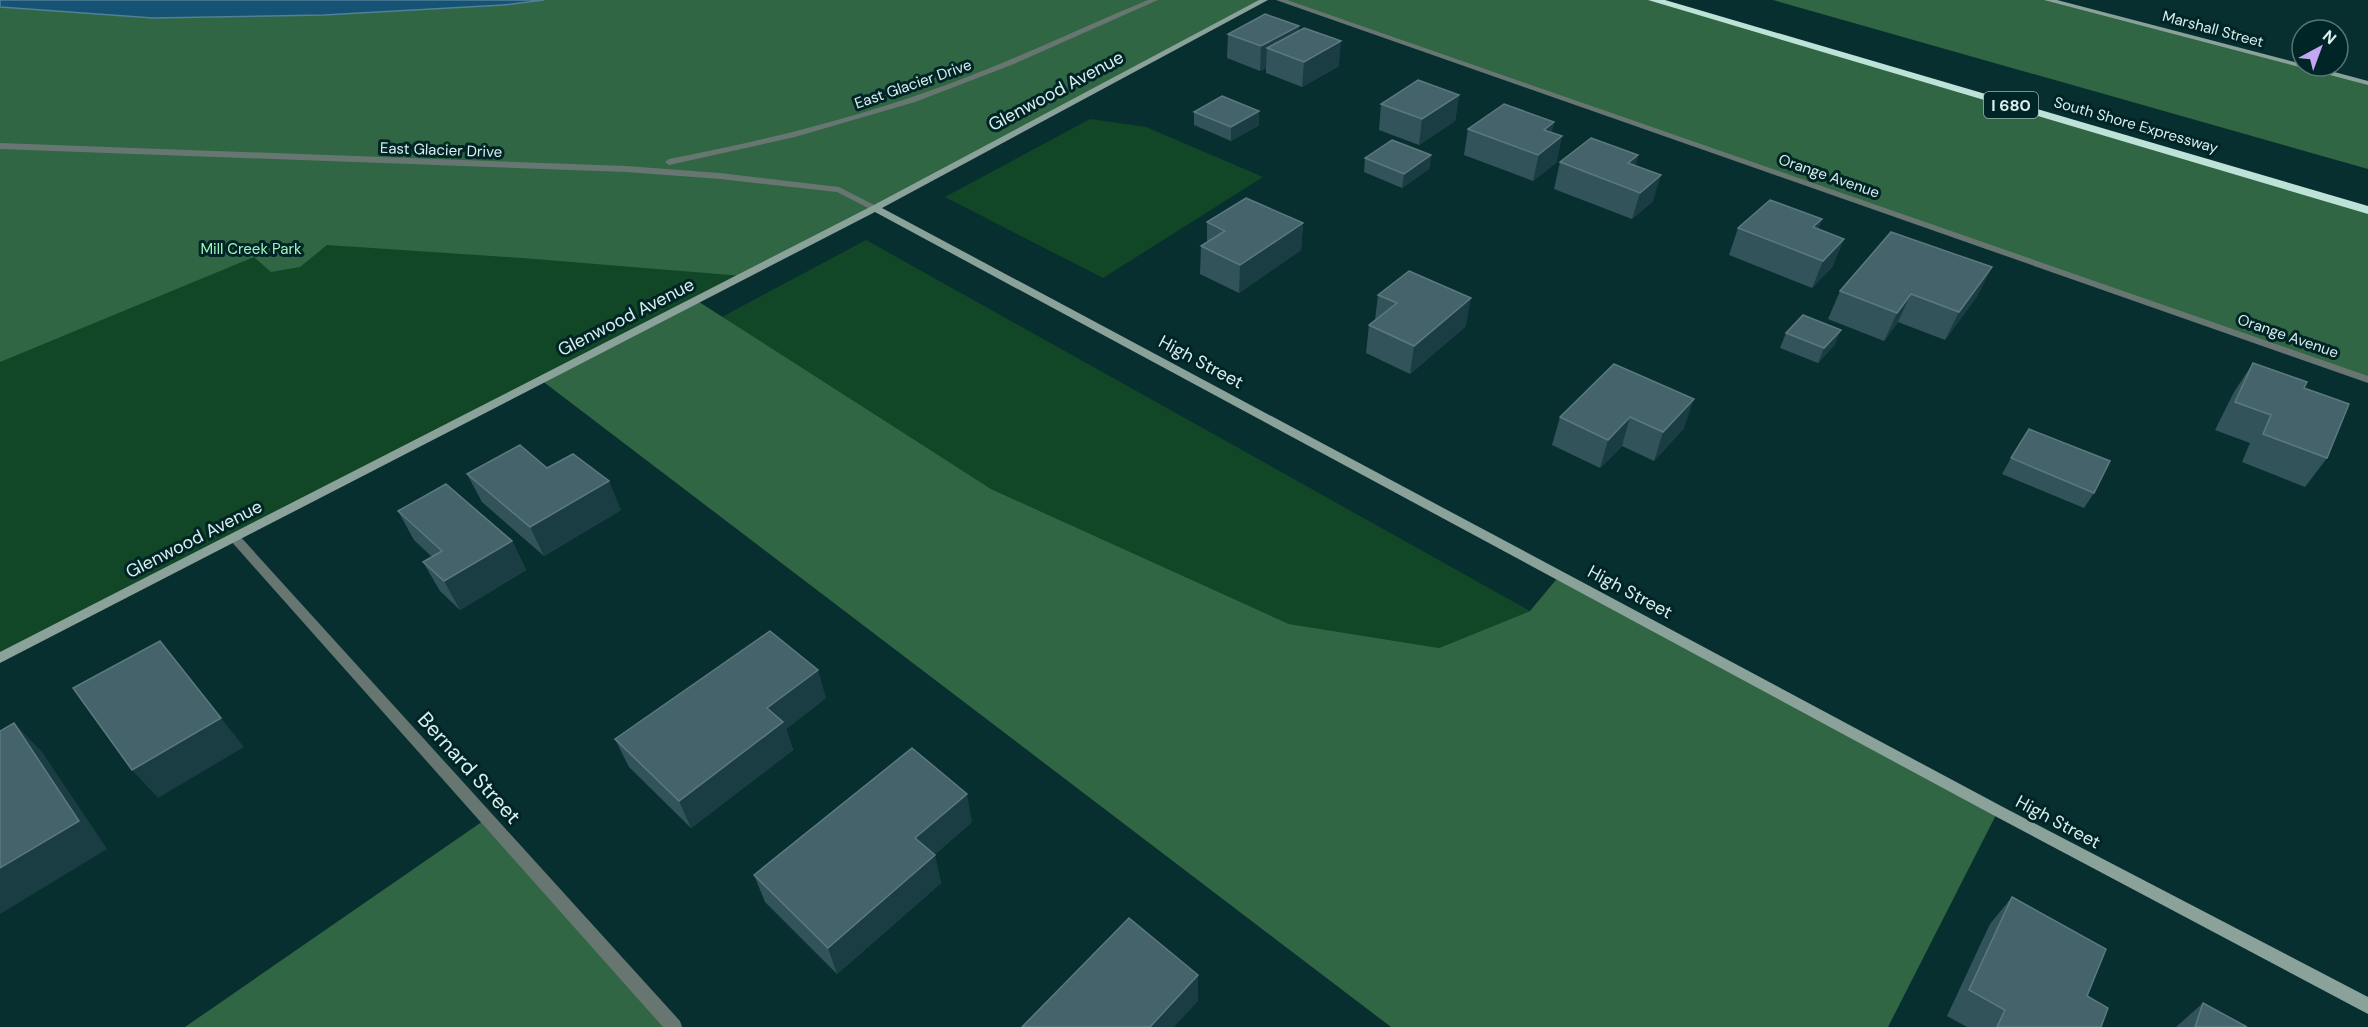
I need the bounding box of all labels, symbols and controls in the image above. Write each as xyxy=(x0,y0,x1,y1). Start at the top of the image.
street label: Marshall Street xyxy=(2160,6,2266,52)
north arrow xyxy=(2290,18,2350,78)
text: N xyxy=(2318,25,2341,49)
street label: Glenwood Avenue xyxy=(984,45,1128,137)
street label: East Glacier Drive xyxy=(852,55,974,113)
road number: I 680 xyxy=(1984,92,2038,118)
street label: South Shore Expressway xyxy=(2052,92,2221,158)
street label: East Glacier Drive xyxy=(380,138,502,162)
street label: Orange Avenue xyxy=(1776,149,1882,203)
park label: Mill Creek Park xyxy=(200,239,302,259)
street label: Glenwood Avenue xyxy=(554,272,698,362)
street label: Orange Avenue xyxy=(2235,309,2341,363)
street label: High Street xyxy=(1154,330,1248,394)
street label: Glenwood Avenue xyxy=(122,494,266,584)
street label: High Street xyxy=(1583,560,1677,624)
street label: Bernard Street xyxy=(411,706,527,830)
street label: High Street xyxy=(2011,790,2105,854)

